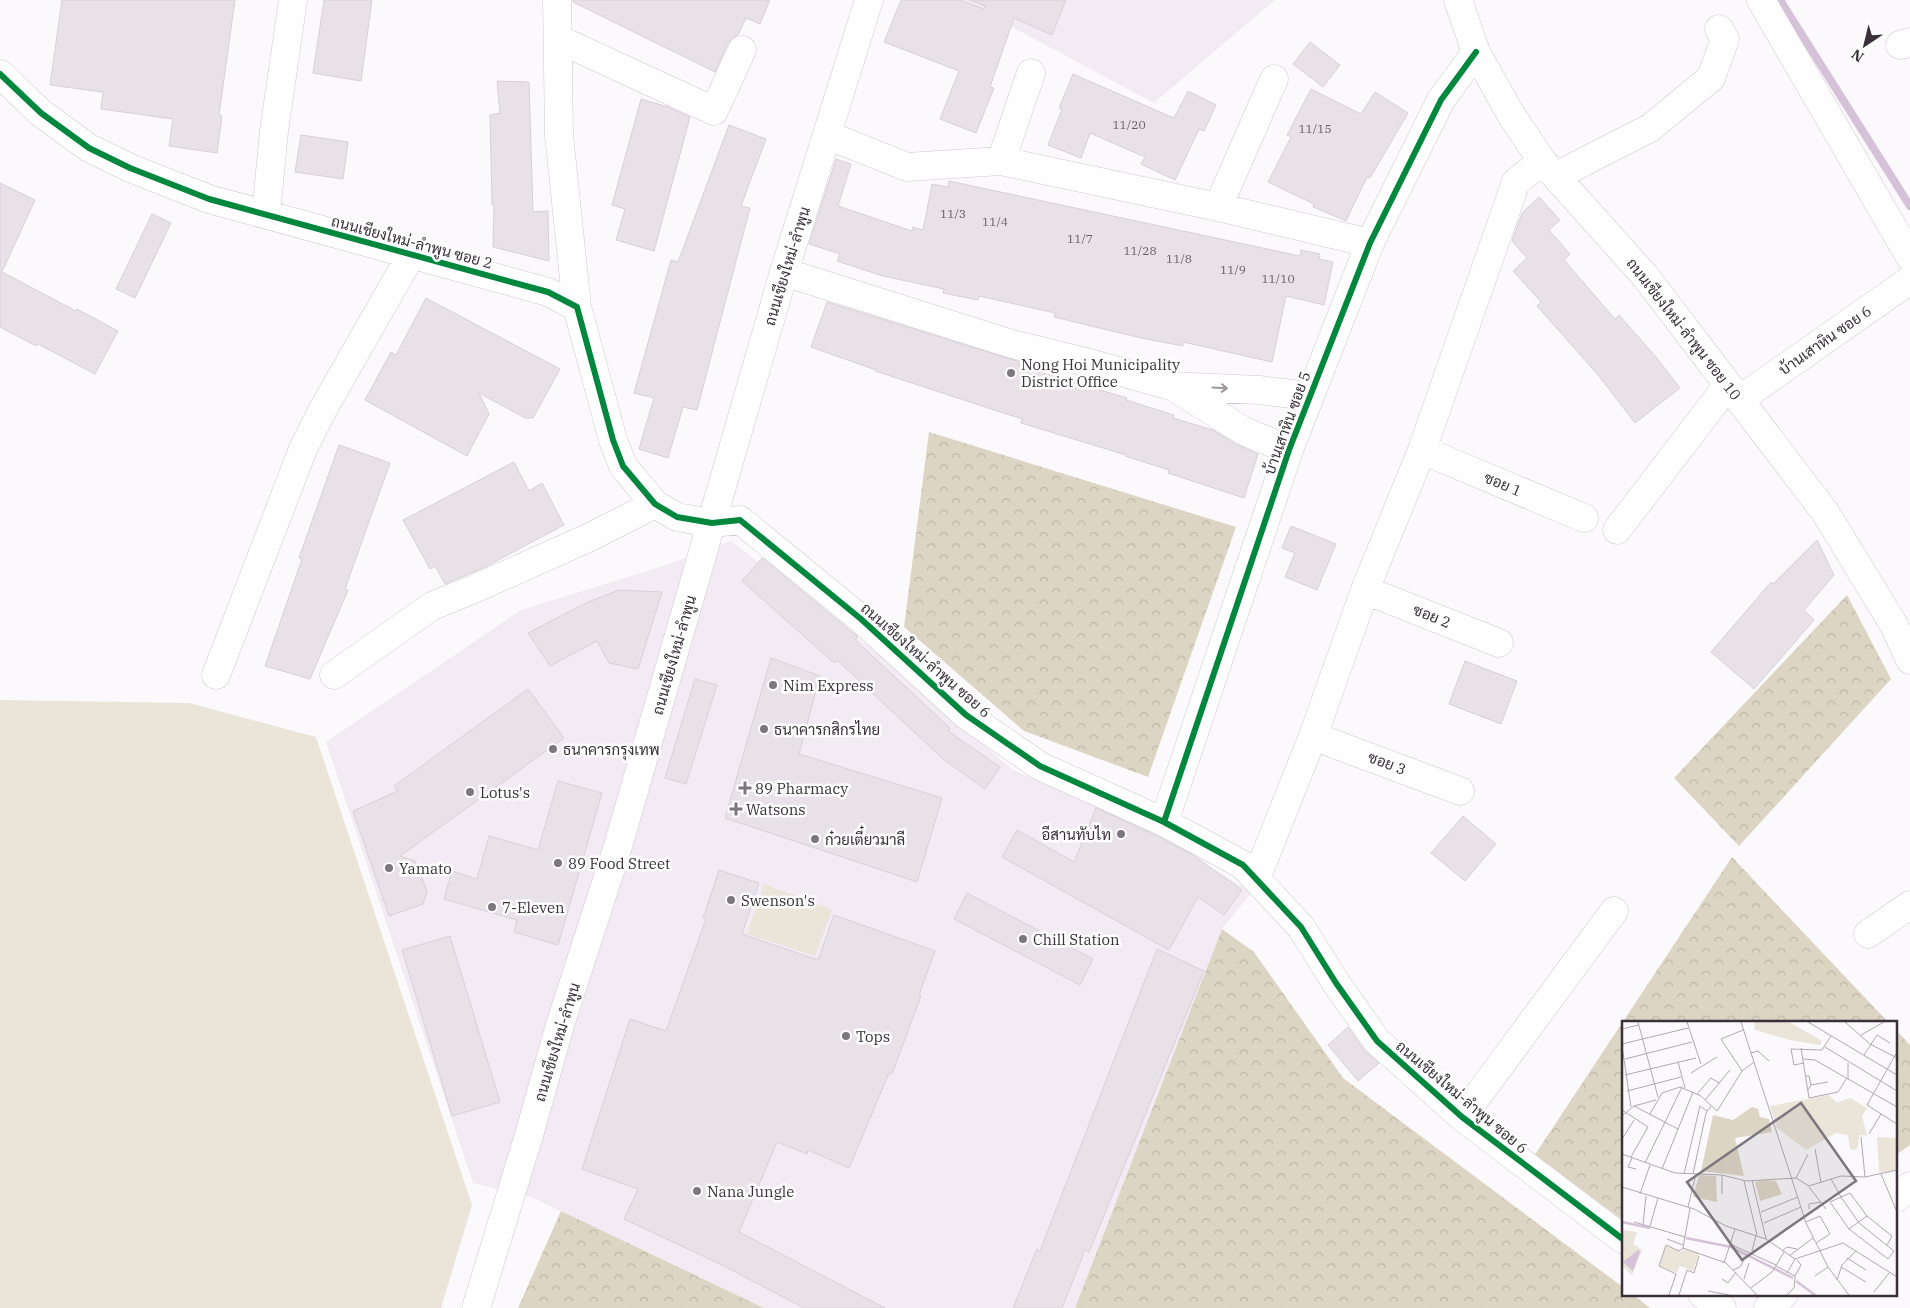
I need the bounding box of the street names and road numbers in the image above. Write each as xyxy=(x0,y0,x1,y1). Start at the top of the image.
street label: ถนนเชียงใหม่-ลำพูน xyxy=(760,204,815,328)
street label: ถนนเชียงใหม่-ลำพูน ซอย 2 xyxy=(329,211,495,274)
street label: ถนนเชียงใหม่-ลำพูน ซอย 10 xyxy=(1622,254,1745,404)
street label: บ้านเสาหิน ซอย 6 xyxy=(1775,301,1875,379)
street label: บ้านเสาหิน ซอย 5 xyxy=(1259,369,1315,477)
street label: ซอย 1 xyxy=(1481,468,1525,500)
street label: ถนนเชียงใหม่-ลำพูน xyxy=(648,593,701,717)
street label: ถนนเชียงใหม่-ลำพูน ซอย 6 xyxy=(856,598,995,722)
street label: ซอย 2 xyxy=(1410,600,1454,632)
street label: ซอย 3 xyxy=(1365,747,1409,779)
street label: ถนนเชียงใหม่-ลำพูน xyxy=(530,980,585,1104)
street label: ถนนเชียงใหม่-ลำพูน ซอย 6 xyxy=(1392,1036,1532,1158)

